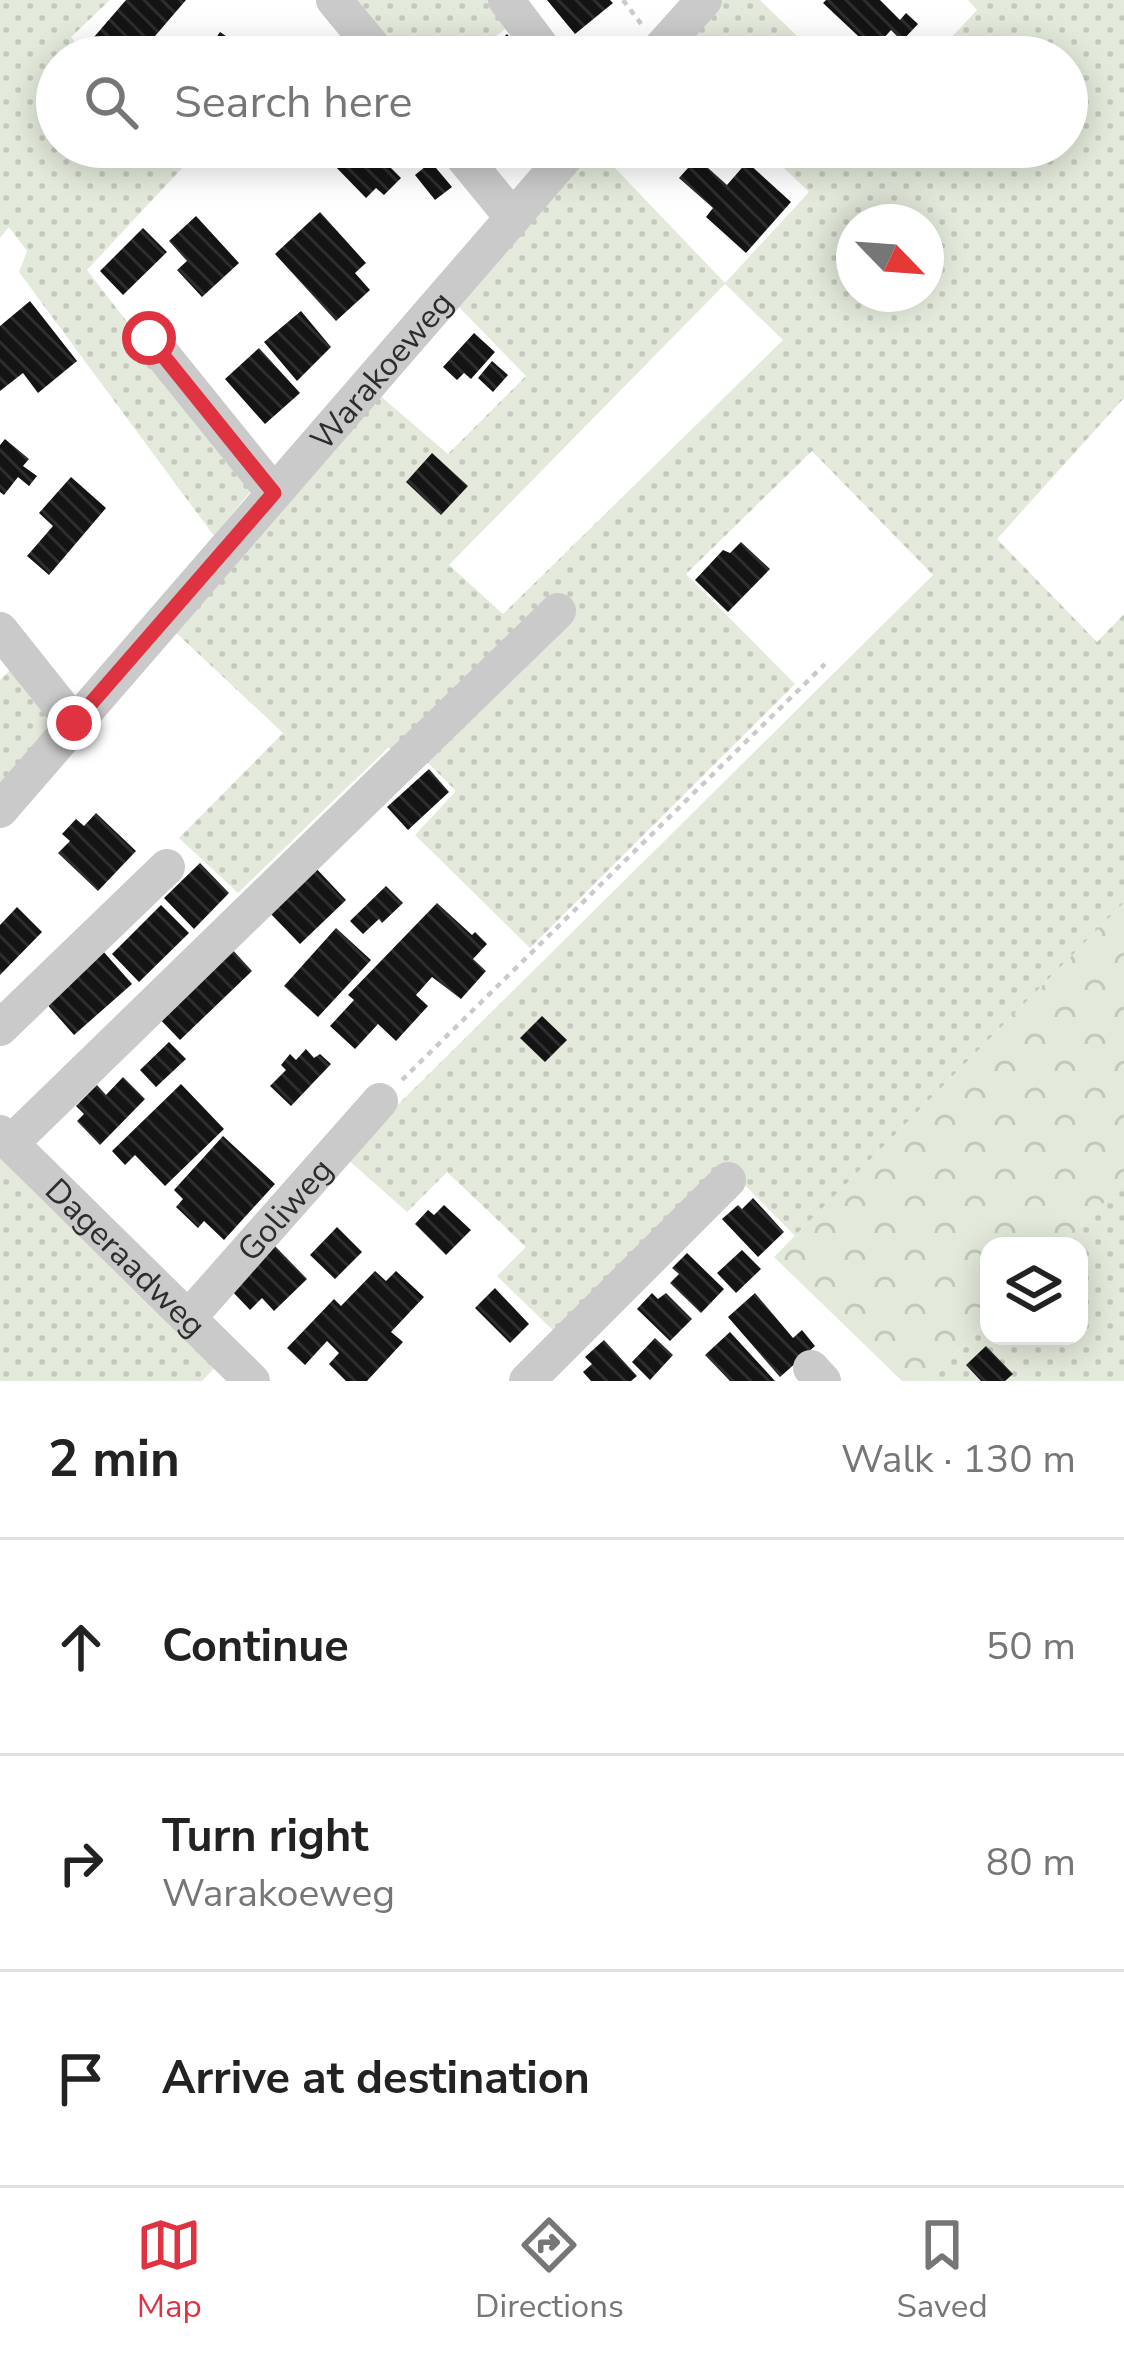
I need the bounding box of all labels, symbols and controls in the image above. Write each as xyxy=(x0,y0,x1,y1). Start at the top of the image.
search box xyxy=(36,36,1088,168)
icon: search xyxy=(78,69,144,135)
text: Search here xyxy=(174,72,413,133)
north arrow xyxy=(836,204,944,312)
street label: Warakoeweg xyxy=(300,282,464,460)
route start xyxy=(122,311,176,365)
route end xyxy=(47,696,101,750)
street label: Goliweg xyxy=(228,1149,344,1272)
street label: Dageraadweg xyxy=(35,1169,215,1348)
map controls xyxy=(980,1237,1088,1345)
button: layers xyxy=(980,1237,1088,1345)
text: 2 min xyxy=(48,1424,180,1494)
text: Walk · 130 m xyxy=(841,1433,1076,1486)
icon: ahead xyxy=(48,1614,114,1680)
text: Continue xyxy=(162,1616,349,1677)
text: 50 m xyxy=(986,1620,1076,1673)
text: Turn right xyxy=(162,1806,369,1867)
icon: right xyxy=(48,1830,114,1896)
text: 80 m xyxy=(986,1836,1076,1889)
text: Warakoeweg xyxy=(162,1867,395,1920)
icon: arrive xyxy=(48,2046,114,2112)
text: Arrive at destination xyxy=(162,2048,590,2109)
tab: Map xyxy=(136,2212,202,2329)
tab: Directions xyxy=(475,2212,624,2329)
tab: Saved xyxy=(896,2212,988,2329)

